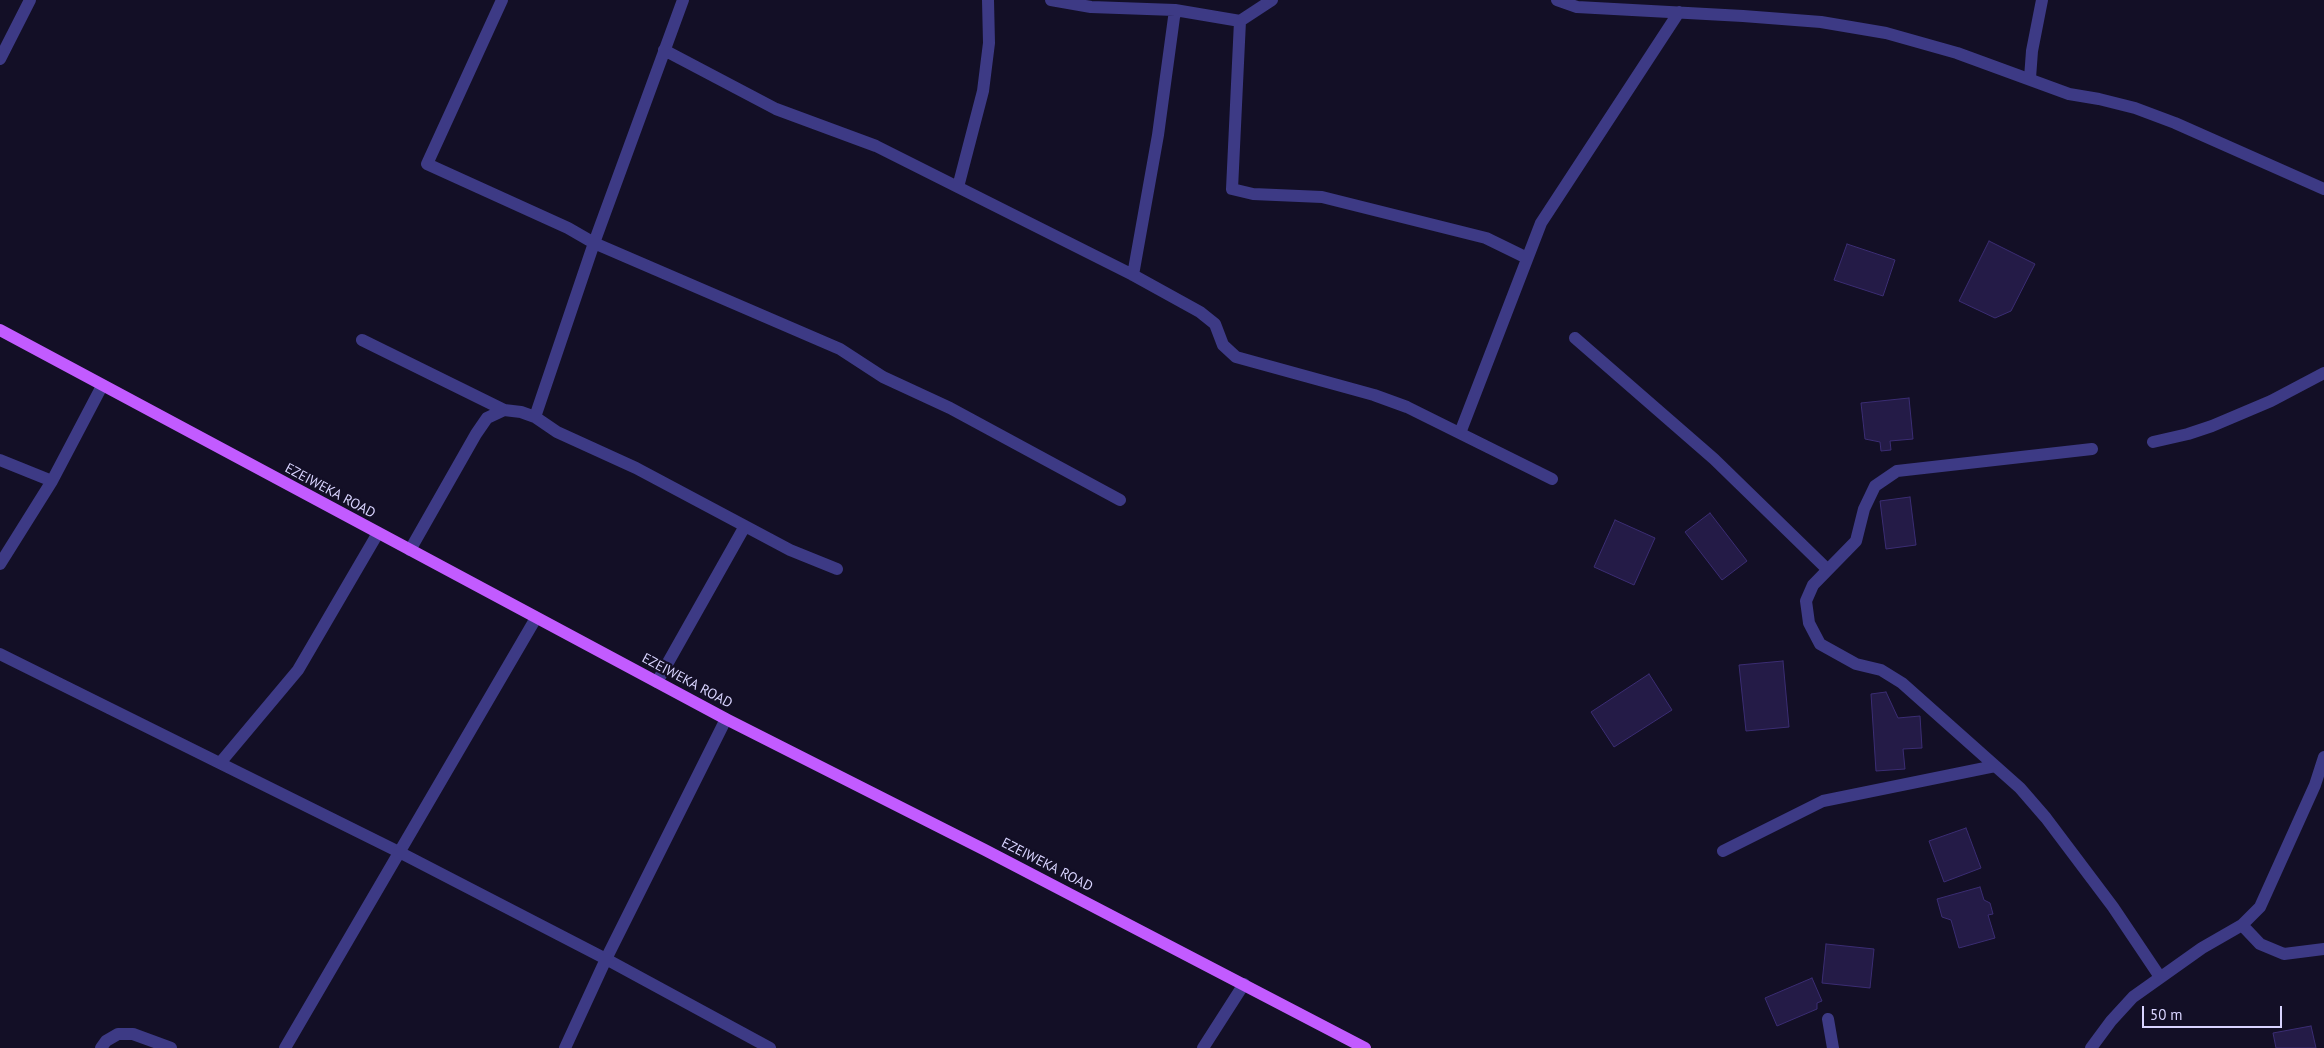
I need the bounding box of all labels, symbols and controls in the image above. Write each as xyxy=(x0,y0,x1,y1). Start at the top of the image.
street label: EZEIWEKA ROAD xyxy=(282,460,378,522)
street label: EZEIWEKA ROAD xyxy=(639,650,735,712)
street label: EZEIWEKA ROAD xyxy=(999,835,1095,895)
scale bar xyxy=(2144,996,2284,1028)
text: 50 m xyxy=(2150,1005,2183,1024)

